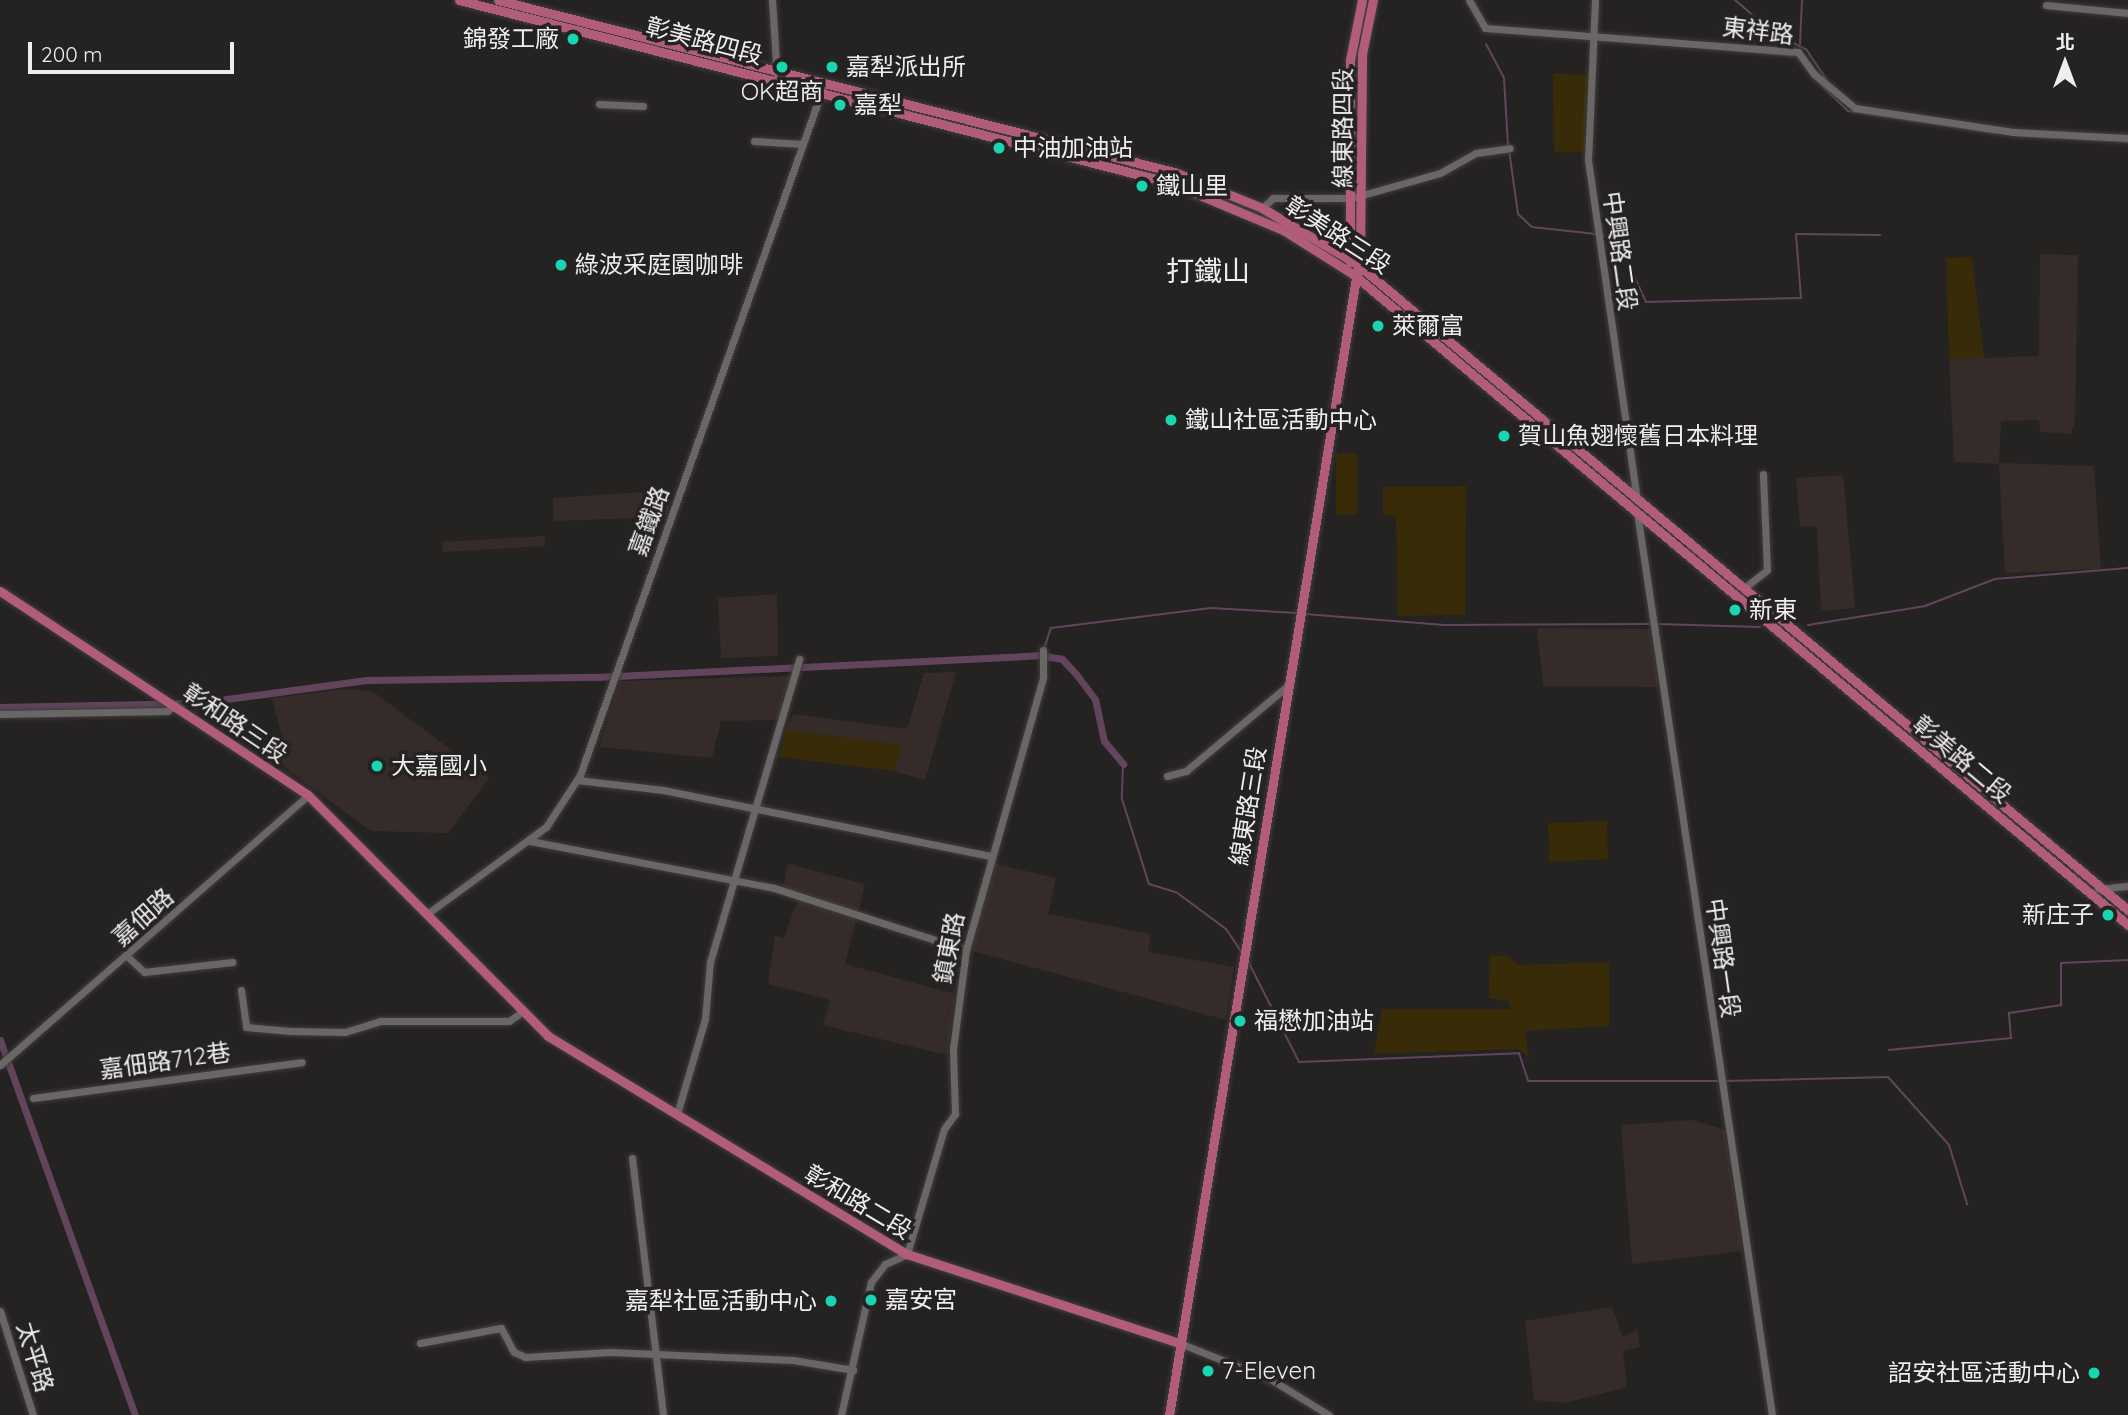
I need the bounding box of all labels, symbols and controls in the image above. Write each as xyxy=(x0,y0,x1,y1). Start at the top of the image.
street label: 彰美路四段 xyxy=(642,12,766,70)
street label: 東祥路 xyxy=(1721,12,1795,50)
place label: 錦發工廠 xyxy=(463,25,559,53)
scale bar xyxy=(32,28,238,72)
north arrow xyxy=(2030,28,2100,98)
text: 北 xyxy=(2055,30,2075,54)
marker: 錦發工廠 xyxy=(565,31,581,47)
text: 200 m xyxy=(41,41,103,67)
place label: 嘉犁派出所 xyxy=(846,53,966,81)
marker: OK超商 xyxy=(774,59,790,75)
marker: 嘉犁派出所 xyxy=(824,59,840,75)
street label: 線東路四段 xyxy=(1329,68,1357,188)
place label: OK超商 xyxy=(741,78,823,106)
place label: 嘉犁 xyxy=(854,91,902,119)
marker: 嘉犁 xyxy=(832,97,848,113)
place label: 中油加油站 xyxy=(1013,134,1133,162)
marker: 中油加油站 xyxy=(991,140,1007,156)
place label: 鐵山里 xyxy=(1156,172,1228,200)
marker: 鐵山里 xyxy=(1134,178,1150,194)
street label: 彰美路三段 xyxy=(1280,190,1396,280)
street label: 中興路二段 xyxy=(1597,190,1643,312)
place label: 綠波采庭園咖啡 xyxy=(575,251,743,279)
district label: 打鐵山 xyxy=(1166,254,1250,288)
marker: 綠波采庭園咖啡 xyxy=(553,257,569,273)
place label: 萊爾富 xyxy=(1392,312,1464,340)
marker: 萊爾富 xyxy=(1370,318,1386,334)
place label: 鐵山社區活動中心 xyxy=(1185,406,1377,434)
marker: 鐵山社區活動中心 xyxy=(1163,412,1179,428)
place label: 賀山魚翅懷舊日本料理 xyxy=(1518,422,1758,450)
marker: 賀山魚翅懷舊日本料理 xyxy=(1496,428,1512,444)
street label: 嘉鐵路 xyxy=(623,482,675,560)
place label: 新東 xyxy=(1749,596,1797,624)
marker: 新東 xyxy=(1727,602,1743,618)
street label: 彰和路三段 xyxy=(177,678,293,768)
street label: 彰美路二段 xyxy=(1907,709,2017,809)
street label: 線東路三段 xyxy=(1224,744,1272,868)
place label: 大嘉國小 xyxy=(391,752,487,780)
marker: 大嘉國小 xyxy=(369,758,385,774)
street label: 嘉佃路 xyxy=(107,882,179,952)
street label: 中興路一段 xyxy=(1700,897,1746,1019)
place label: 新庄子 xyxy=(2022,901,2094,929)
marker: 新庄子 xyxy=(2100,907,2116,923)
street label: 鎮東路 xyxy=(928,910,970,986)
place label: 福懋加油站 xyxy=(1254,1007,1374,1035)
marker: 福懋加油站 xyxy=(1232,1013,1248,1029)
street label: 嘉佃路712巷 xyxy=(98,1038,232,1084)
street label: 彰和路二段 xyxy=(799,1159,917,1245)
place label: 嘉安宮 xyxy=(885,1286,957,1314)
place label: 嘉犁社區活動中心 xyxy=(625,1287,817,1315)
marker: 嘉安宮 xyxy=(863,1292,879,1308)
marker: 嘉犁社區活動中心 xyxy=(823,1293,839,1309)
street label: 太平路 xyxy=(11,1318,59,1396)
place label: 7-Eleven xyxy=(1222,1357,1316,1385)
place label: 詔安社區活動中心 xyxy=(1888,1359,2080,1387)
marker: 7-Eleven xyxy=(1200,1363,1216,1379)
marker: 詔安社區活動中心 xyxy=(2086,1365,2102,1381)

